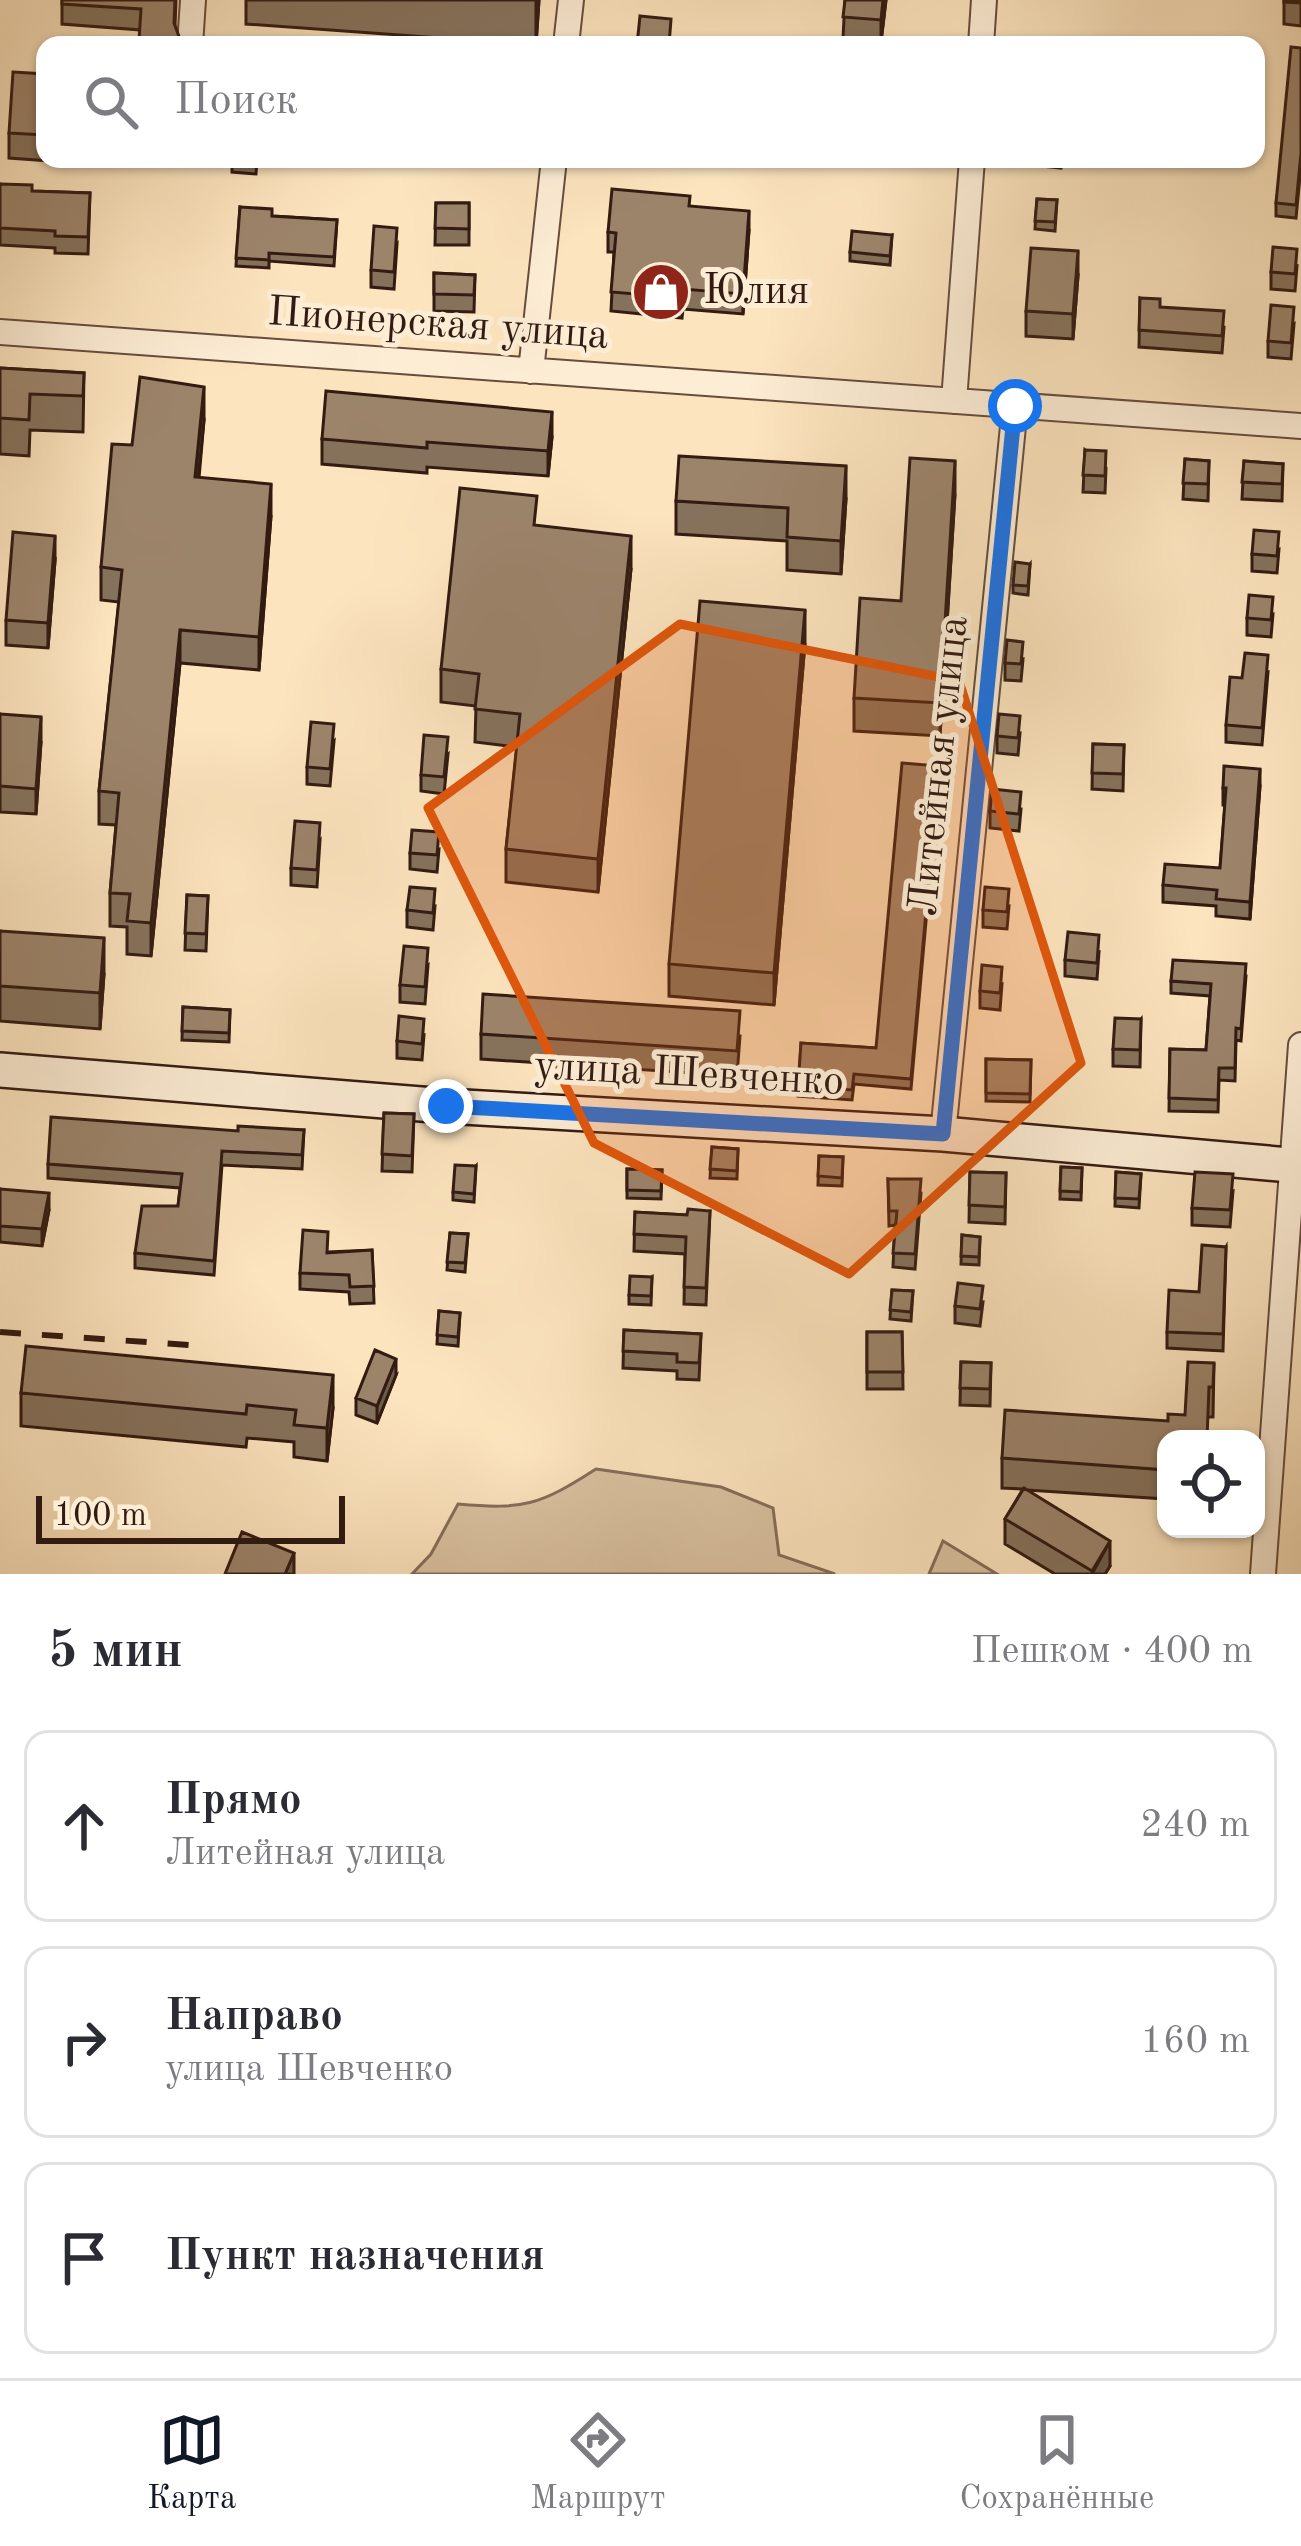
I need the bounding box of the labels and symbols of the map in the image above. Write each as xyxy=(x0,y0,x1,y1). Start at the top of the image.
shop icon: Юлия xyxy=(630,261,692,323)
place label: Юлия xyxy=(703,271,809,313)
street label: Пионерская улица xyxy=(266,292,610,358)
route start xyxy=(988,379,1042,433)
street label: Литейная улица xyxy=(903,614,977,918)
street label: улица Шевченко xyxy=(533,1046,845,1104)
route end xyxy=(419,1079,473,1133)
scale bar xyxy=(36,1490,345,1543)

